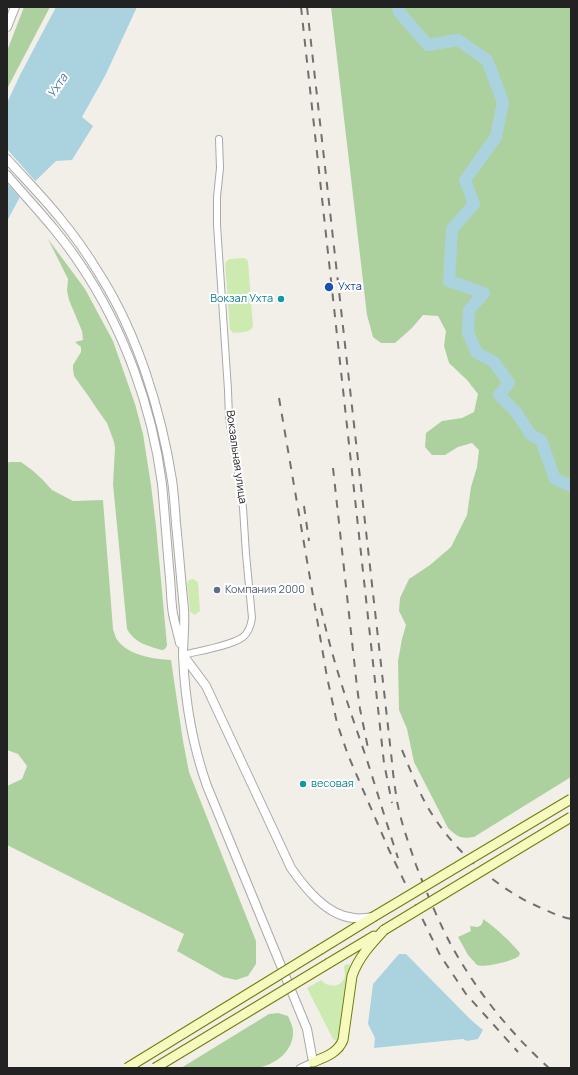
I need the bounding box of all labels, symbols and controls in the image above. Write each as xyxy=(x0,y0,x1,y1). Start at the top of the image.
water label: Ухта xyxy=(45,71,71,101)
place label: Ухта xyxy=(338,280,362,294)
marker: Ухта xyxy=(323,281,335,293)
place label: Вокзал Ухта xyxy=(210,292,273,306)
marker: Вокзал Ухта xyxy=(276,294,286,304)
street label: Вокзальная улица xyxy=(223,409,249,505)
place label: Компания 2000 xyxy=(225,583,305,597)
marker: Компания 2000 xyxy=(212,585,222,595)
place label: весовая xyxy=(311,777,354,791)
marker: весовая xyxy=(298,779,308,789)

